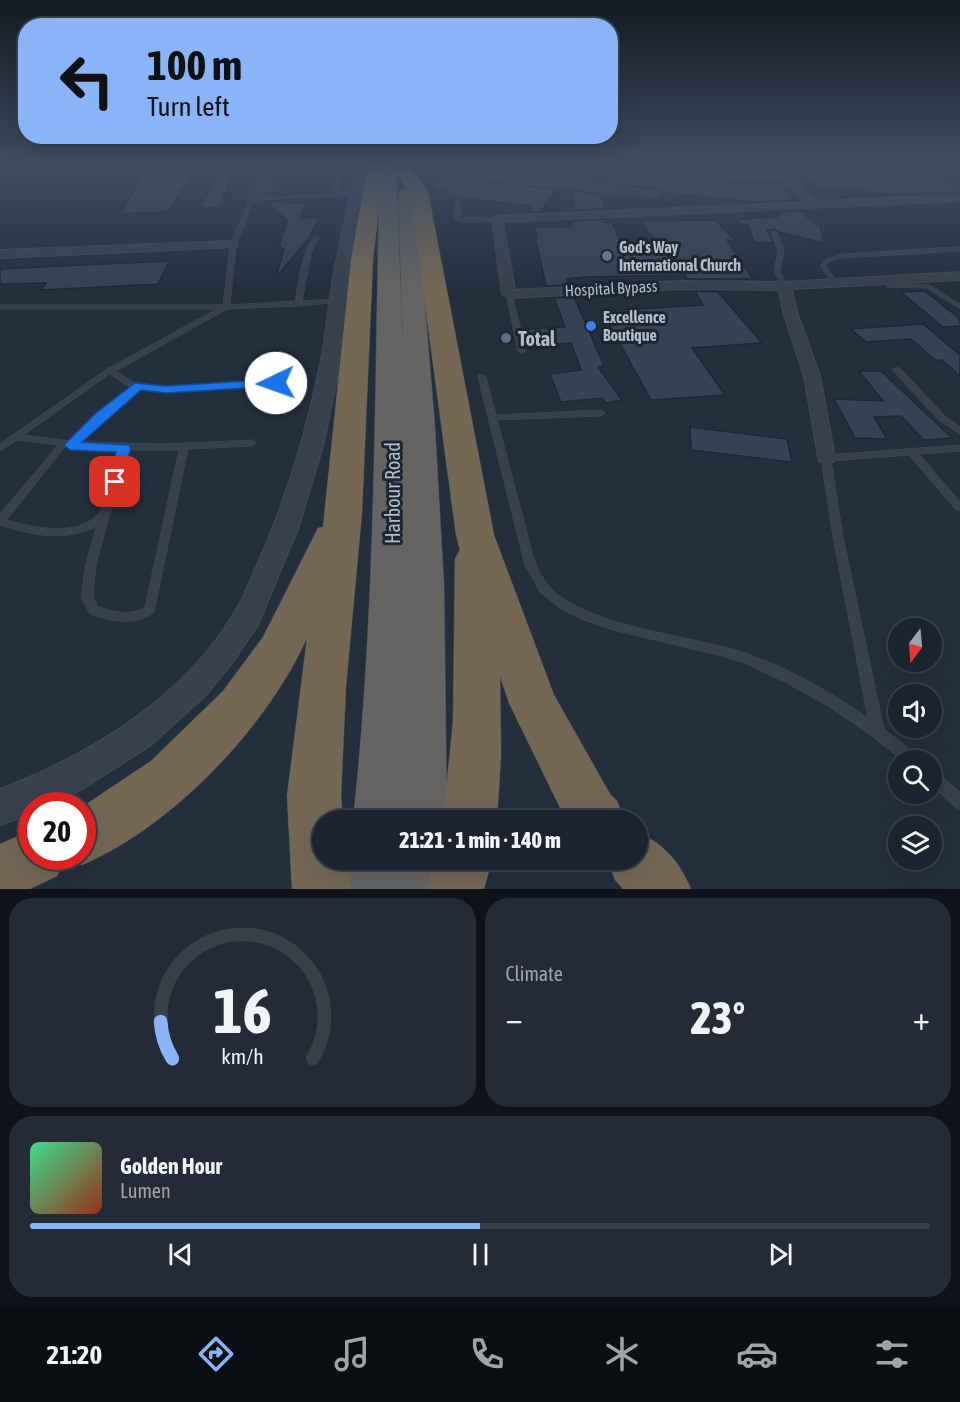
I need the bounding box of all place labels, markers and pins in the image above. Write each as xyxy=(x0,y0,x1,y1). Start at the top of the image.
place label: God's Way International Church xyxy=(619,238,741,274)
marker: God's Way International Church xyxy=(600,249,614,263)
place label: Excellence Boutique xyxy=(603,308,666,344)
marker: Excellence Boutique xyxy=(584,319,598,333)
place label: Total xyxy=(518,327,556,350)
marker: Total xyxy=(499,331,513,345)
pin xyxy=(89,456,140,507)

